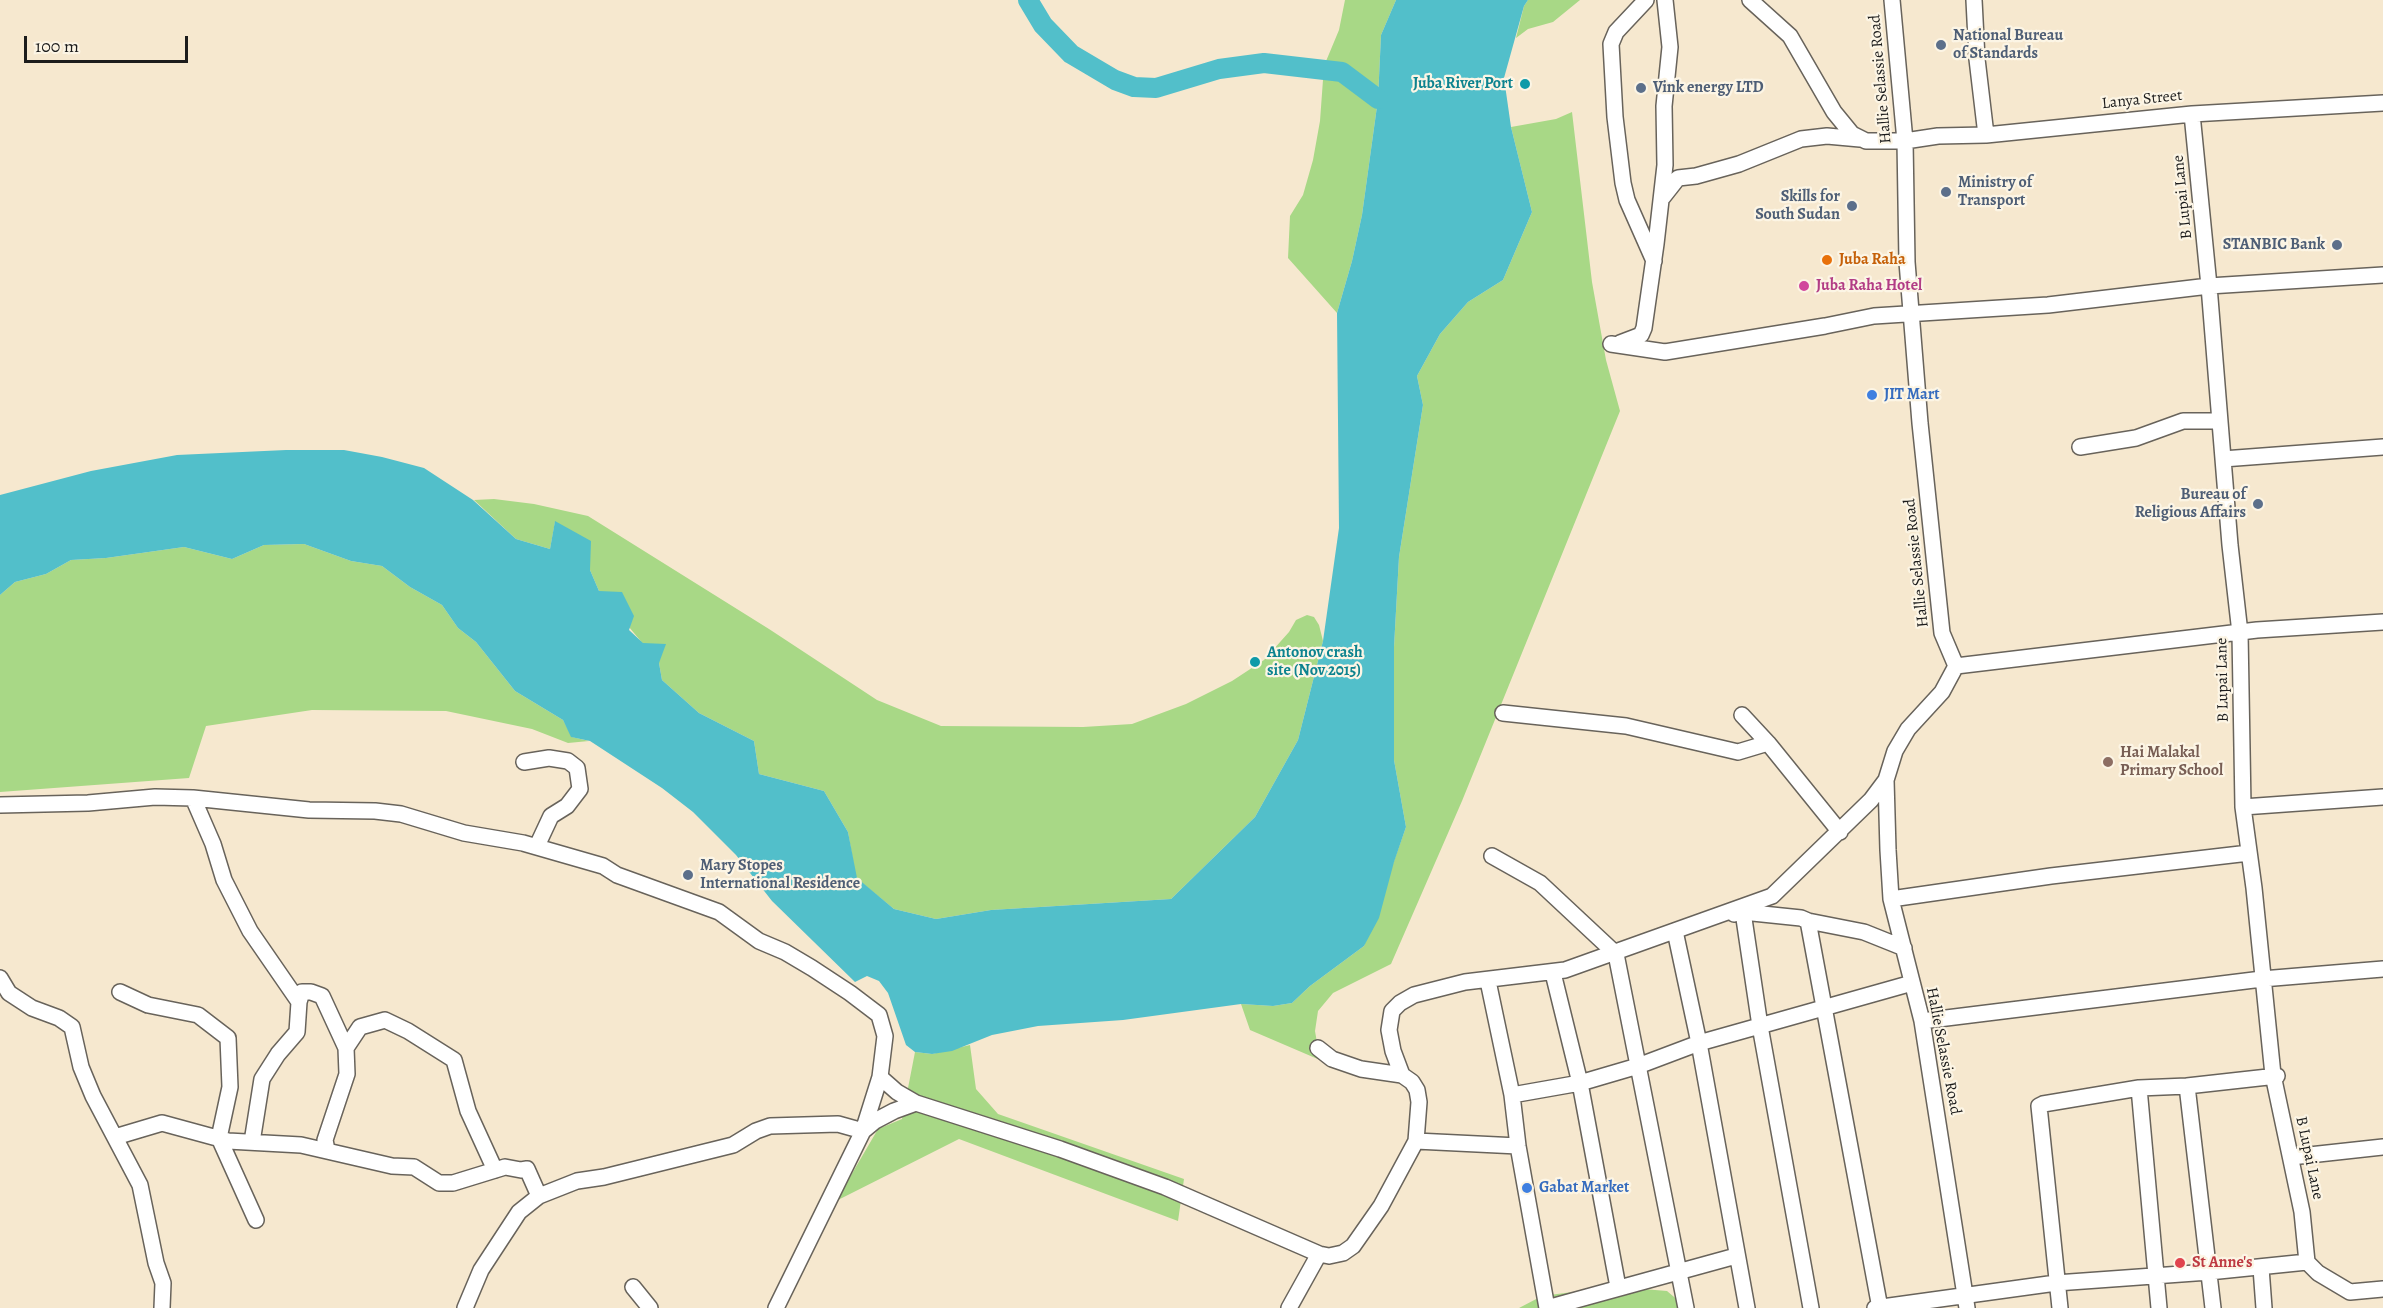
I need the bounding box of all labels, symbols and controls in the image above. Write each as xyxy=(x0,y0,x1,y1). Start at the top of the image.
street label: Hallie Selassie Road xyxy=(1866,14,1896,144)
scale bar xyxy=(27,24,190,62)
place label: National Bureau of Standards xyxy=(1953,26,2063,64)
text: 100 m xyxy=(35,34,79,58)
marker: National Bureau of Standards xyxy=(1934,38,1948,52)
place label: Juba River Port xyxy=(1413,74,1513,94)
marker: Juba River Port xyxy=(1518,77,1532,91)
place label: Vink energy LTD xyxy=(1653,78,1764,98)
marker: Vink energy LTD xyxy=(1634,81,1648,95)
street label: Lanya Street xyxy=(2101,86,2183,114)
street label: B Lupai Lane xyxy=(2169,154,2197,240)
place label: Ministry of Transport xyxy=(1958,173,2032,211)
marker: Ministry of Transport xyxy=(1939,185,1953,199)
place label: Skills for South Sudan xyxy=(1755,187,1840,225)
marker: Skills for South Sudan xyxy=(1845,199,1859,213)
place label: STANBIC Bank xyxy=(2223,235,2325,255)
marker: STANBIC Bank xyxy=(2330,238,2344,252)
place label: Juba Raha xyxy=(1839,250,1906,270)
marker: Juba Raha xyxy=(1820,253,1834,267)
place label: Juba Raha Hotel xyxy=(1816,276,1922,296)
marker: Juba Raha Hotel xyxy=(1797,279,1811,293)
place label: JIT Mart xyxy=(1884,385,1940,405)
marker: JIT Mart xyxy=(1865,388,1879,402)
place label: Bureau of Religious Affairs xyxy=(2135,485,2246,523)
marker: Bureau of Religious Affairs xyxy=(2251,497,2265,511)
street label: Hallie Selassie Road xyxy=(1901,498,1933,628)
street label: B Lupai Lane xyxy=(2213,638,2233,722)
place label: Antonov crash site (Nov 2015) xyxy=(1267,643,1363,681)
marker: Antonov crash site (Nov 2015) xyxy=(1248,655,1262,669)
place label: Hai Malakal Primary School xyxy=(2120,743,2223,781)
marker: Hai Malakal Primary School xyxy=(2101,755,2115,769)
place label: Mary Stopes International Residence xyxy=(700,856,860,894)
marker: Mary Stopes International Residence xyxy=(681,868,695,882)
street label: Hallie Selassie Road xyxy=(1921,986,1965,1116)
street label: B Lupai Lane xyxy=(2291,1115,2327,1201)
place label: Gabat Market xyxy=(1539,1178,1629,1198)
marker: Gabat Market xyxy=(1520,1181,1534,1195)
place label: St Anne's xyxy=(2192,1253,2253,1273)
marker: St Anne's xyxy=(2173,1256,2187,1270)

